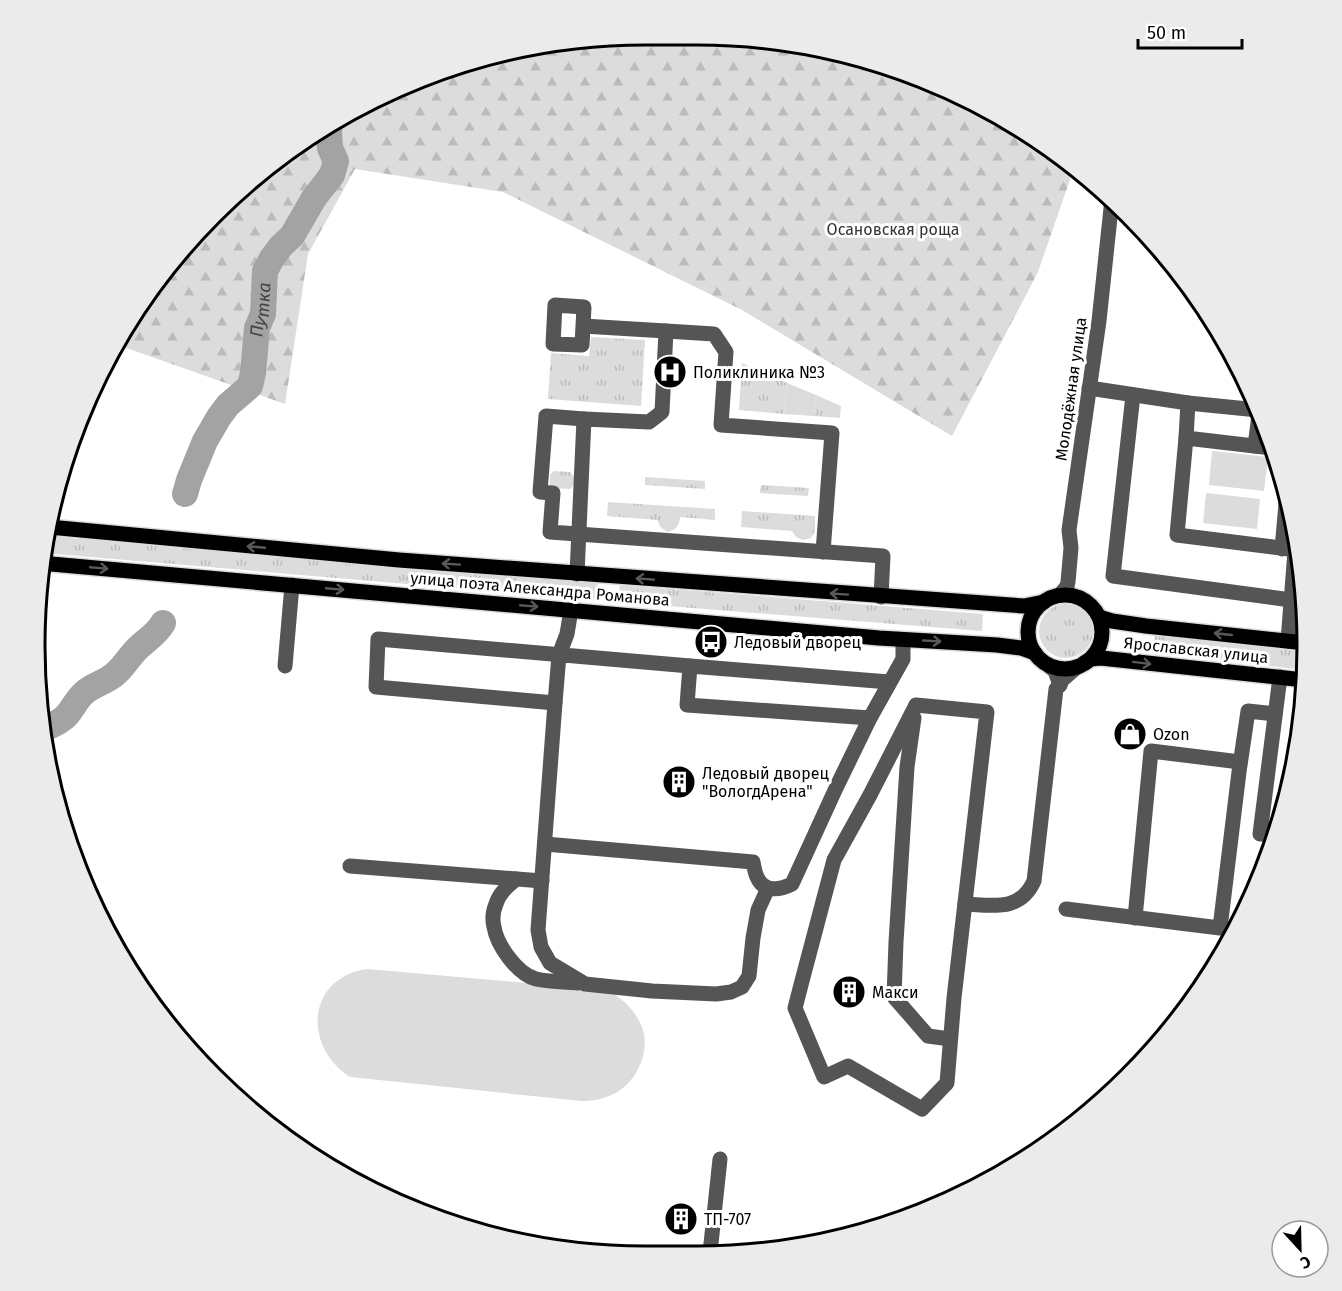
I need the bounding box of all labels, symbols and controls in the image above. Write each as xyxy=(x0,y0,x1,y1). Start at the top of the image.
scale bar xyxy=(1138,12,1242,50)
text: 50 m xyxy=(1147,22,1186,44)
park label: Осановская роща xyxy=(827,220,959,239)
water label: Путка xyxy=(245,282,275,338)
street label: Молодёжная улица xyxy=(1052,316,1090,462)
hospital icon: Поликлиника №3 xyxy=(652,354,688,390)
place label: Поликлиника №3 xyxy=(693,363,825,382)
one-way arrow xyxy=(247,541,267,552)
one-way arrow xyxy=(441,558,461,569)
one-way arrow xyxy=(88,563,108,574)
street label: улица поэта Александра Романова xyxy=(410,568,670,610)
one-way arrow xyxy=(636,573,655,584)
one-way arrow xyxy=(324,584,344,595)
one-way arrow xyxy=(830,588,850,599)
one-way arrow xyxy=(519,601,538,612)
bus stop icon: Ледовый дворец xyxy=(693,624,729,660)
one-way arrow xyxy=(1214,628,1234,639)
place label: Ледовый дворец xyxy=(734,633,861,652)
street label: Ярославская улица xyxy=(1123,633,1269,667)
one-way arrow xyxy=(922,636,942,647)
one-way arrow xyxy=(1131,657,1151,668)
shop icon: Ozon xyxy=(1112,716,1148,752)
place label: Ozon xyxy=(1153,725,1190,744)
building icon: Ледовый дворец "ВологдАрена" xyxy=(661,764,697,800)
place label: Ледовый дворец "ВологдАрена" xyxy=(702,764,829,801)
building icon: Макси xyxy=(831,974,867,1010)
place label: Макси xyxy=(872,983,919,1002)
building icon: ТП-707 xyxy=(663,1201,699,1237)
place label: ТП-707 xyxy=(704,1210,751,1229)
north arrow xyxy=(1270,1219,1330,1279)
text: С xyxy=(1297,1252,1313,1273)

